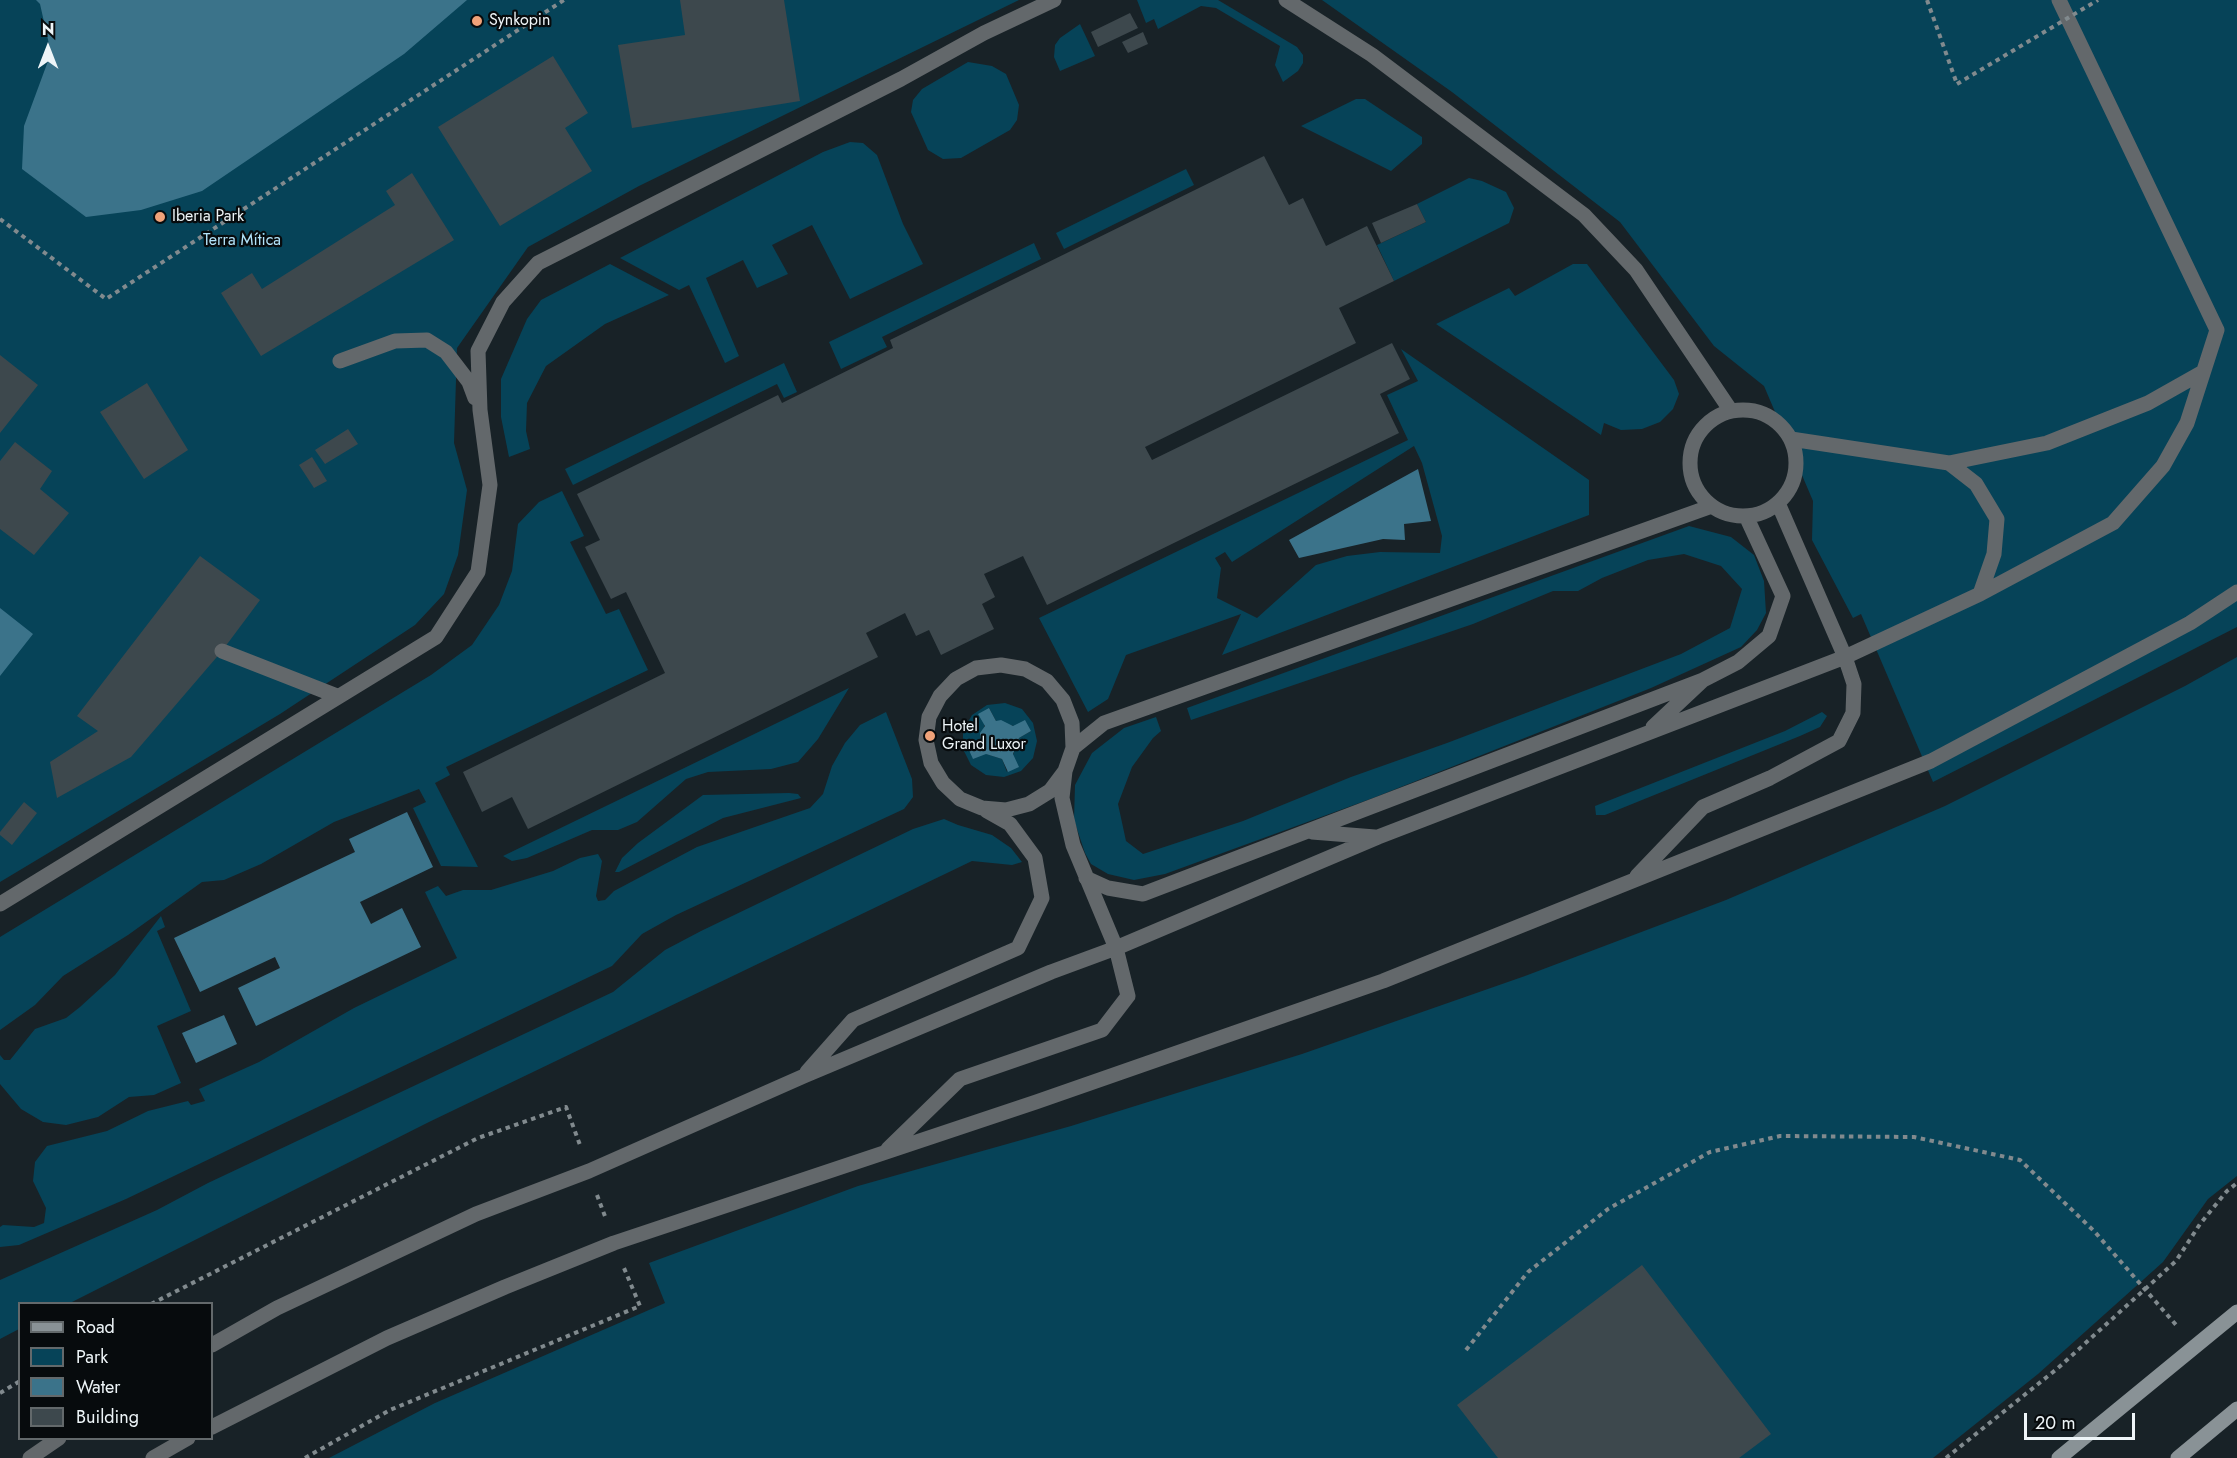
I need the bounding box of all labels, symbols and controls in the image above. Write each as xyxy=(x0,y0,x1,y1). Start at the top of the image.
place label: Synkopin xyxy=(489,11,550,31)
marker: Synkopin xyxy=(470,14,484,28)
north arrow xyxy=(18,18,78,78)
text: N xyxy=(42,18,54,41)
place label: Iberia Park xyxy=(172,207,244,227)
marker: Iberia Park xyxy=(153,210,167,224)
park label: Terra Mítica xyxy=(203,231,281,251)
place label: Hotel Grand Luxor xyxy=(942,717,1026,755)
marker: Hotel Grand Luxor xyxy=(923,729,937,743)
legend xyxy=(18,1302,213,1440)
text: Road xyxy=(76,1314,115,1340)
text: Park xyxy=(76,1344,108,1370)
text: Water xyxy=(76,1374,120,1400)
scale bar xyxy=(2027,1401,2138,1439)
text: Building xyxy=(76,1404,139,1430)
text: 20 m xyxy=(2035,1410,2075,1436)

